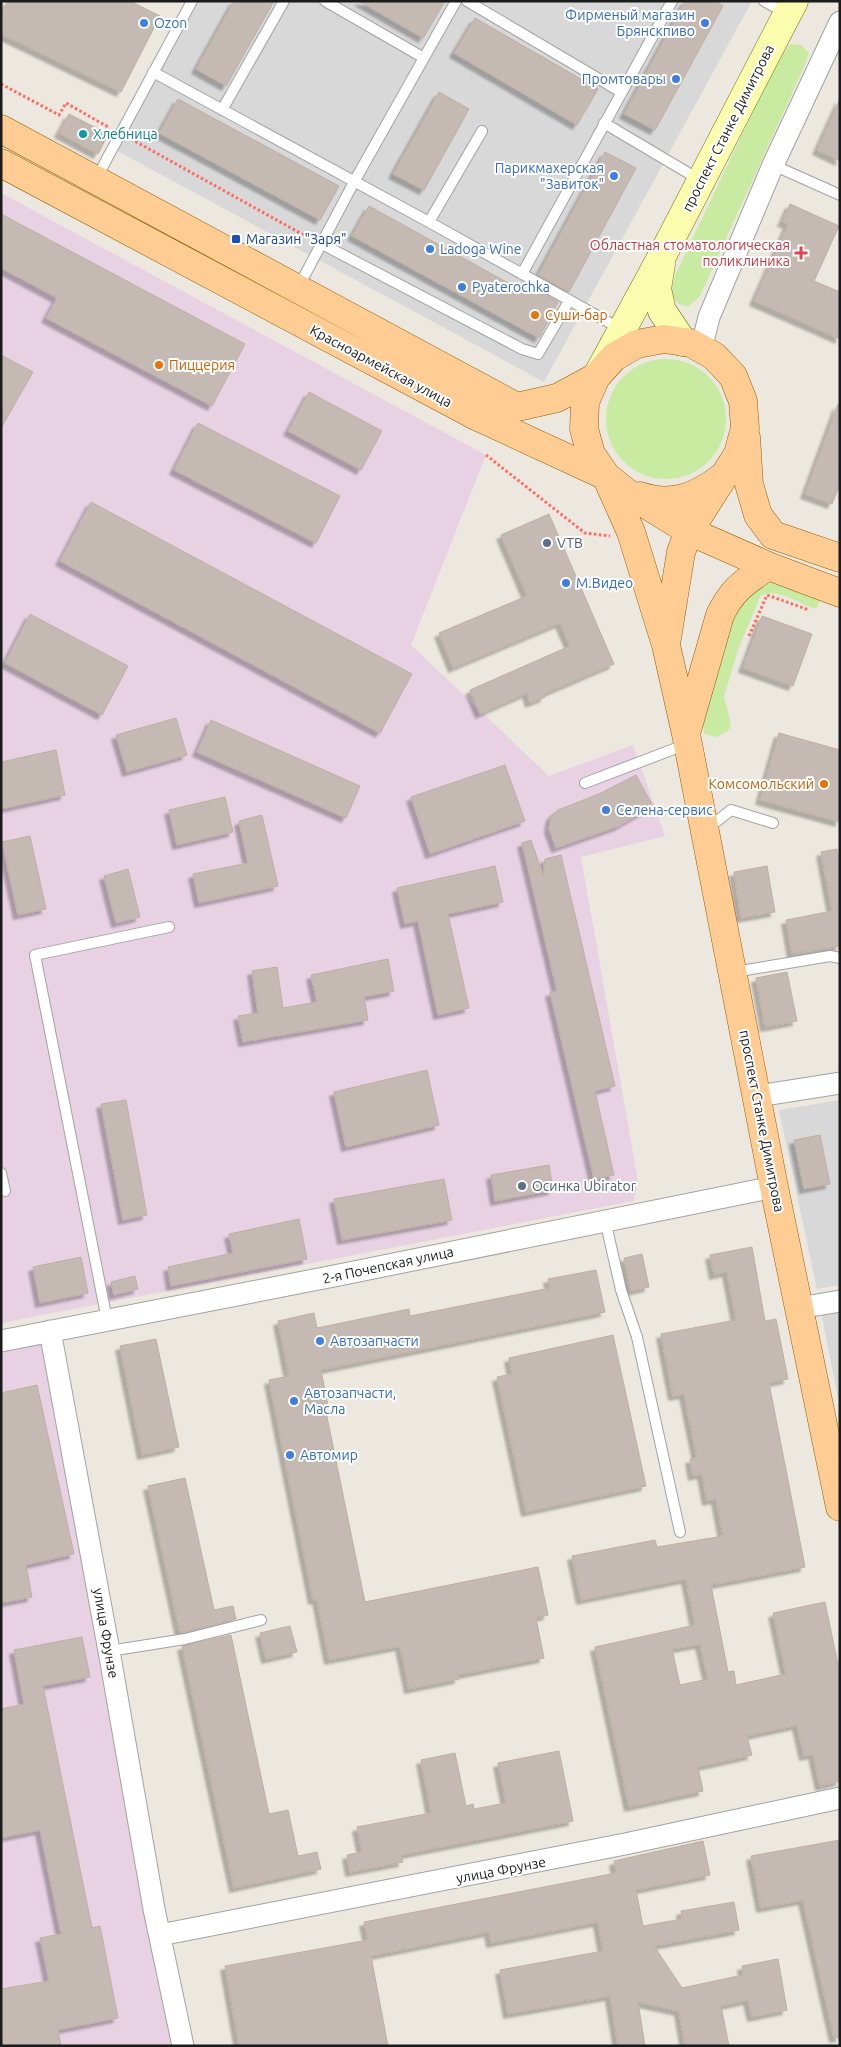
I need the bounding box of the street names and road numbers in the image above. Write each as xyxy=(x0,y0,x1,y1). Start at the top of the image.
street label: проспект Станке Димитрова xyxy=(679,42,777,214)
street label: Красноармейская улица xyxy=(307,322,455,410)
street label: проспект Станке Димитрова xyxy=(736,1029,788,1213)
street label: 2-я Почепская улица xyxy=(321,1243,455,1287)
street label: улица Фрунзе xyxy=(90,1587,122,1679)
street label: улица Фрунзе xyxy=(455,1853,547,1887)

